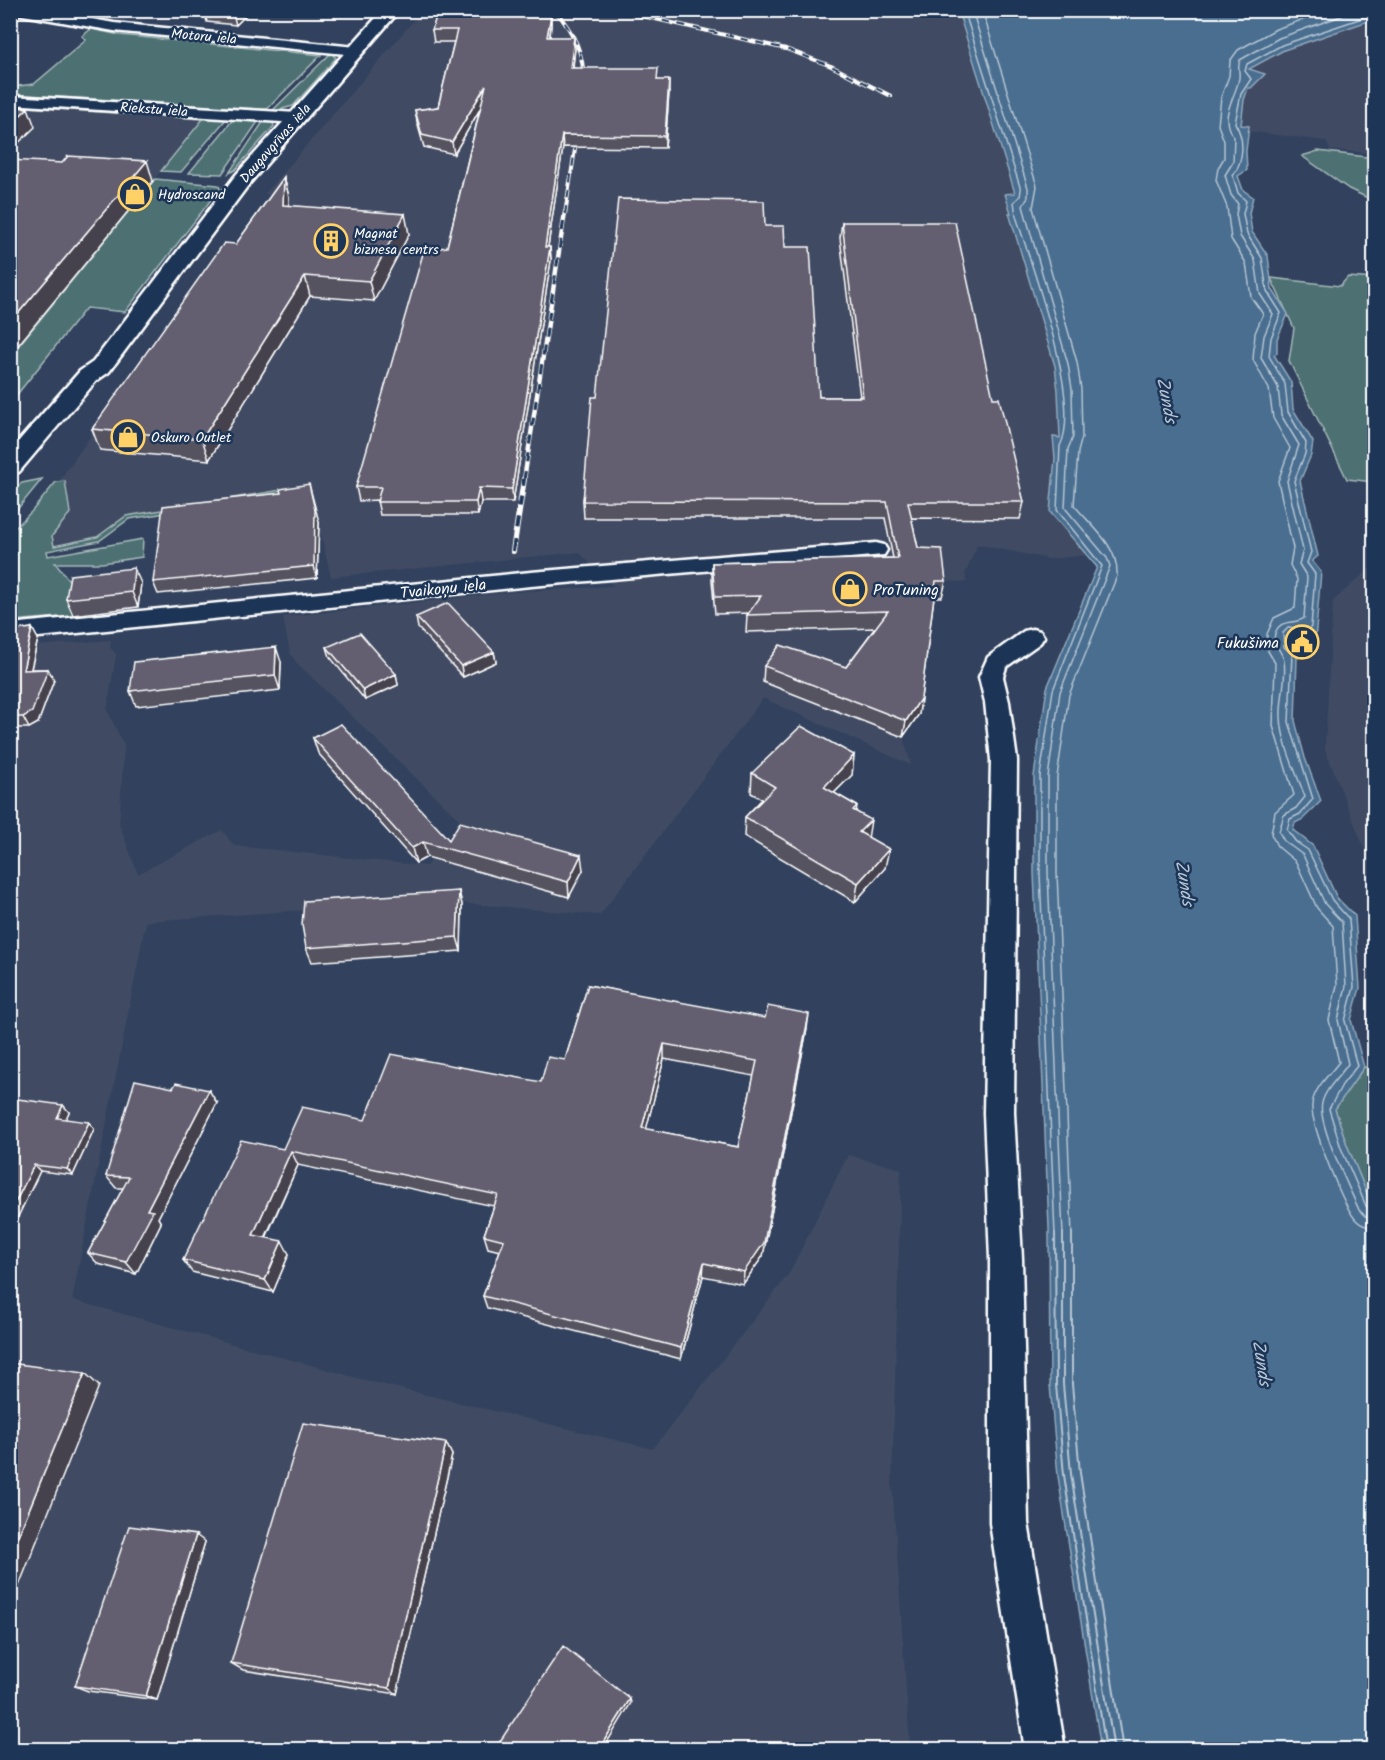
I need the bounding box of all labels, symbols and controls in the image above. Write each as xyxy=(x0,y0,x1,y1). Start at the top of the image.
street label: Motoru iela xyxy=(170,23,238,51)
street label: Riekstu iela xyxy=(119,97,188,123)
street label: Daugavgrīvas iela xyxy=(235,99,317,189)
shop icon: Hydroscand xyxy=(117,176,153,212)
place label: Hydroscand xyxy=(158,184,226,206)
building icon: Magnat biznesa centrs xyxy=(313,223,349,259)
place label: Magnat biznesa centrs xyxy=(354,223,439,261)
water label: Zunds xyxy=(1147,375,1185,428)
shop icon: Oskuro Outlet xyxy=(110,419,146,455)
place label: Oskuro Outlet xyxy=(151,427,232,449)
shop icon: ProTuning xyxy=(832,571,868,607)
street label: Tvaikoņu iela xyxy=(399,573,487,606)
place label: ProTuning xyxy=(873,578,939,603)
public building icon: Fukušima xyxy=(1284,624,1320,660)
place label: Fukušima xyxy=(1217,631,1279,656)
water label: Zunds xyxy=(1166,858,1202,911)
water label: Zunds xyxy=(1243,1338,1279,1391)

